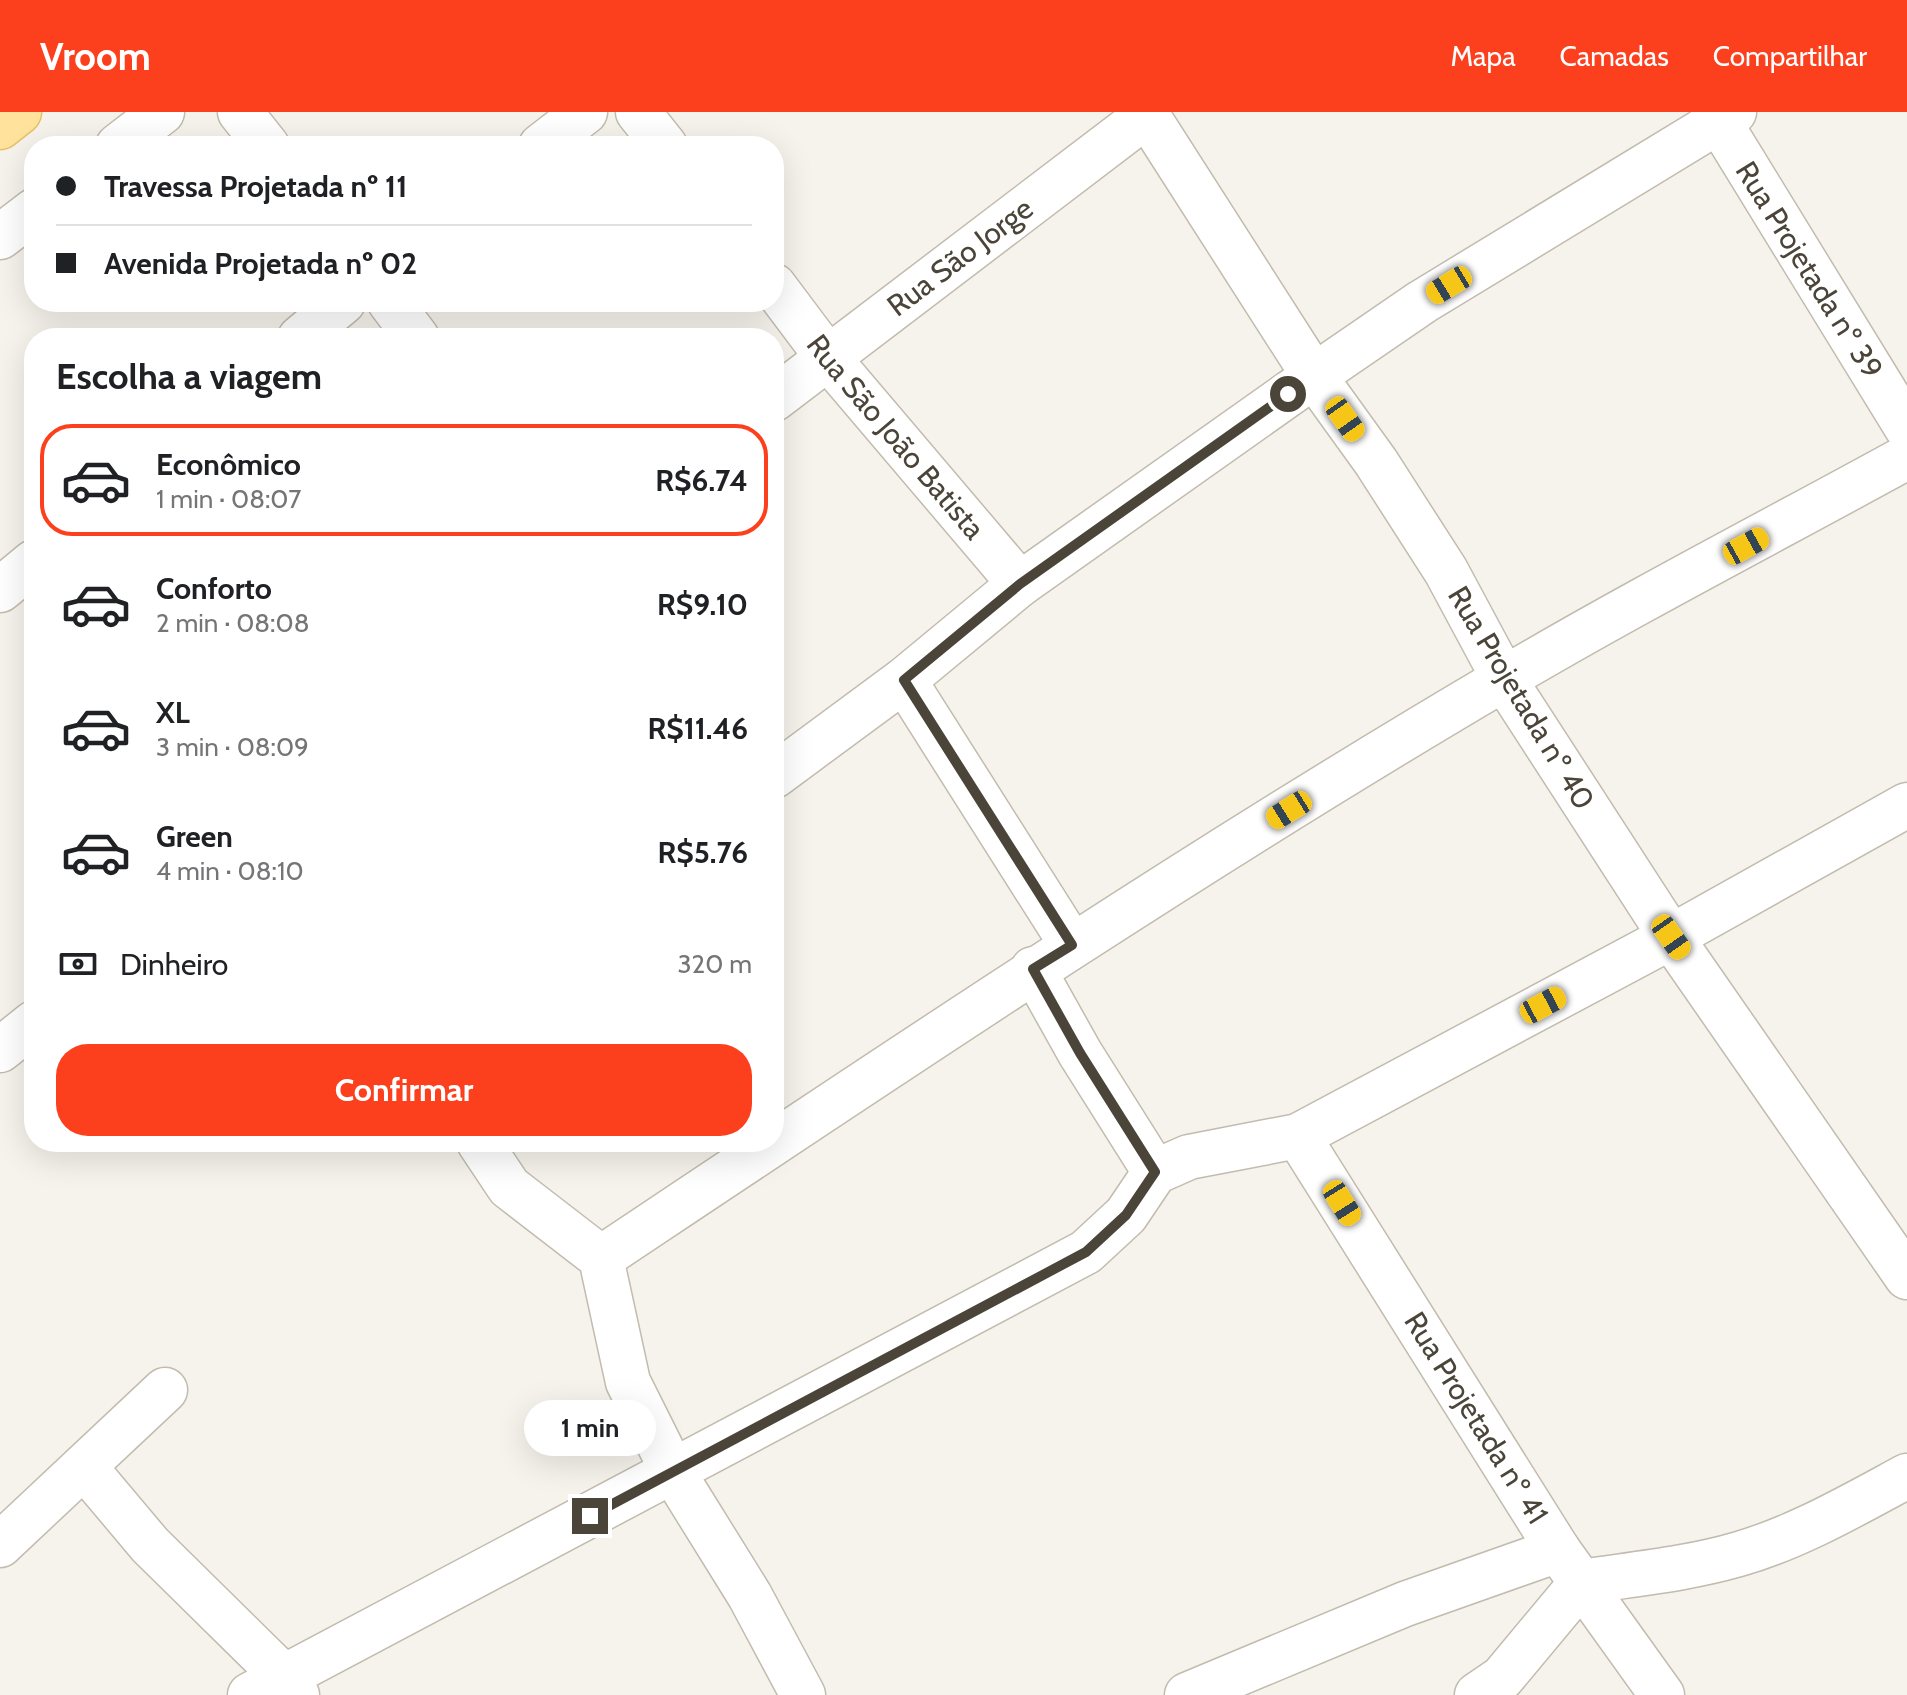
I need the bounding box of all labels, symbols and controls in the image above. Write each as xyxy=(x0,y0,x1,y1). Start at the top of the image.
text: Vroom xyxy=(40,33,151,80)
text: Mapa xyxy=(1451,39,1516,73)
text: Camadas xyxy=(1560,39,1669,73)
text: Compartilhar xyxy=(1713,39,1867,73)
street label: Rua Projetada nº 39 xyxy=(1728,154,1891,385)
text: Travessa Projetada nº 11 xyxy=(104,168,407,205)
street label: Rua São Jorge xyxy=(880,190,1040,324)
text: Avenida Projetada nº 02 xyxy=(104,245,417,282)
car xyxy=(1422,262,1476,308)
street label: Rua São João Batista xyxy=(799,327,993,547)
text: Escolha a viagem xyxy=(56,354,322,398)
route start xyxy=(1270,376,1306,412)
car xyxy=(1321,392,1369,446)
icon: car xyxy=(60,444,132,516)
text: Econômico xyxy=(156,446,301,483)
text: R$6.74 xyxy=(655,462,748,499)
text: 1 min · 08:07 xyxy=(156,483,301,515)
car xyxy=(1719,524,1773,568)
icon: car xyxy=(60,568,132,640)
text: Conforto xyxy=(156,570,272,607)
street label: Rua Projetada nº 40 xyxy=(1440,579,1603,816)
text: R$9.10 xyxy=(657,586,748,623)
text: 2 min · 08:08 xyxy=(156,607,309,639)
icon: car xyxy=(60,692,132,764)
text: XL xyxy=(156,694,190,731)
text: R$11.46 xyxy=(648,710,748,747)
text: 3 min · 08:09 xyxy=(156,731,309,763)
car xyxy=(1262,787,1316,833)
icon: car xyxy=(60,816,132,888)
text: Green xyxy=(156,818,233,855)
text: R$5.76 xyxy=(658,834,748,871)
text: 4 min · 08:10 xyxy=(156,855,304,887)
car xyxy=(1647,910,1695,964)
icon: cash xyxy=(56,942,100,986)
text: Dinheiro xyxy=(120,946,228,983)
text: 320 m xyxy=(678,948,752,980)
car xyxy=(1516,983,1570,1027)
button: Confirmar xyxy=(56,1044,752,1136)
car xyxy=(1319,1176,1365,1230)
street label: Rua Projetada nº 41 xyxy=(1396,1305,1556,1531)
callout: 1 min xyxy=(524,1400,656,1456)
text: 1 min xyxy=(561,1412,619,1444)
route end xyxy=(572,1498,608,1534)

